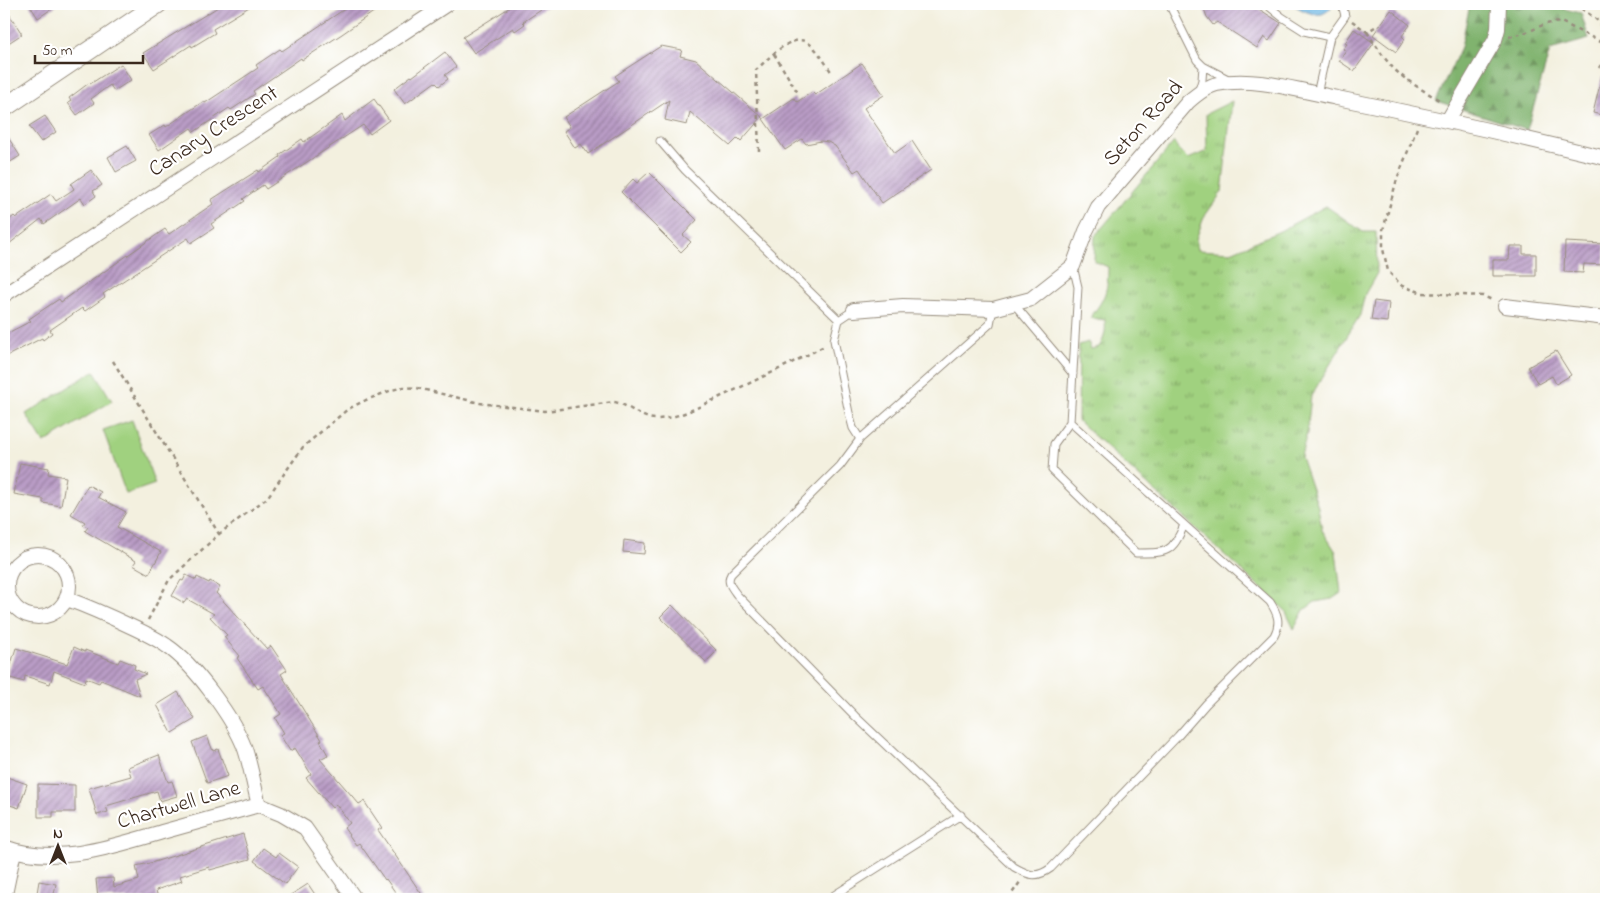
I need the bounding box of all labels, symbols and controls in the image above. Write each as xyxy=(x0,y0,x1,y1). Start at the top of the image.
scale bar xyxy=(35,32,142,64)
text: 50 m xyxy=(42,40,73,62)
street label: Seton Road xyxy=(1096,74,1192,174)
street label: Canary Crescent xyxy=(143,78,286,187)
street label: Chartwell Lane xyxy=(114,773,244,839)
north arrow xyxy=(32,820,82,870)
text: N xyxy=(53,824,63,845)

